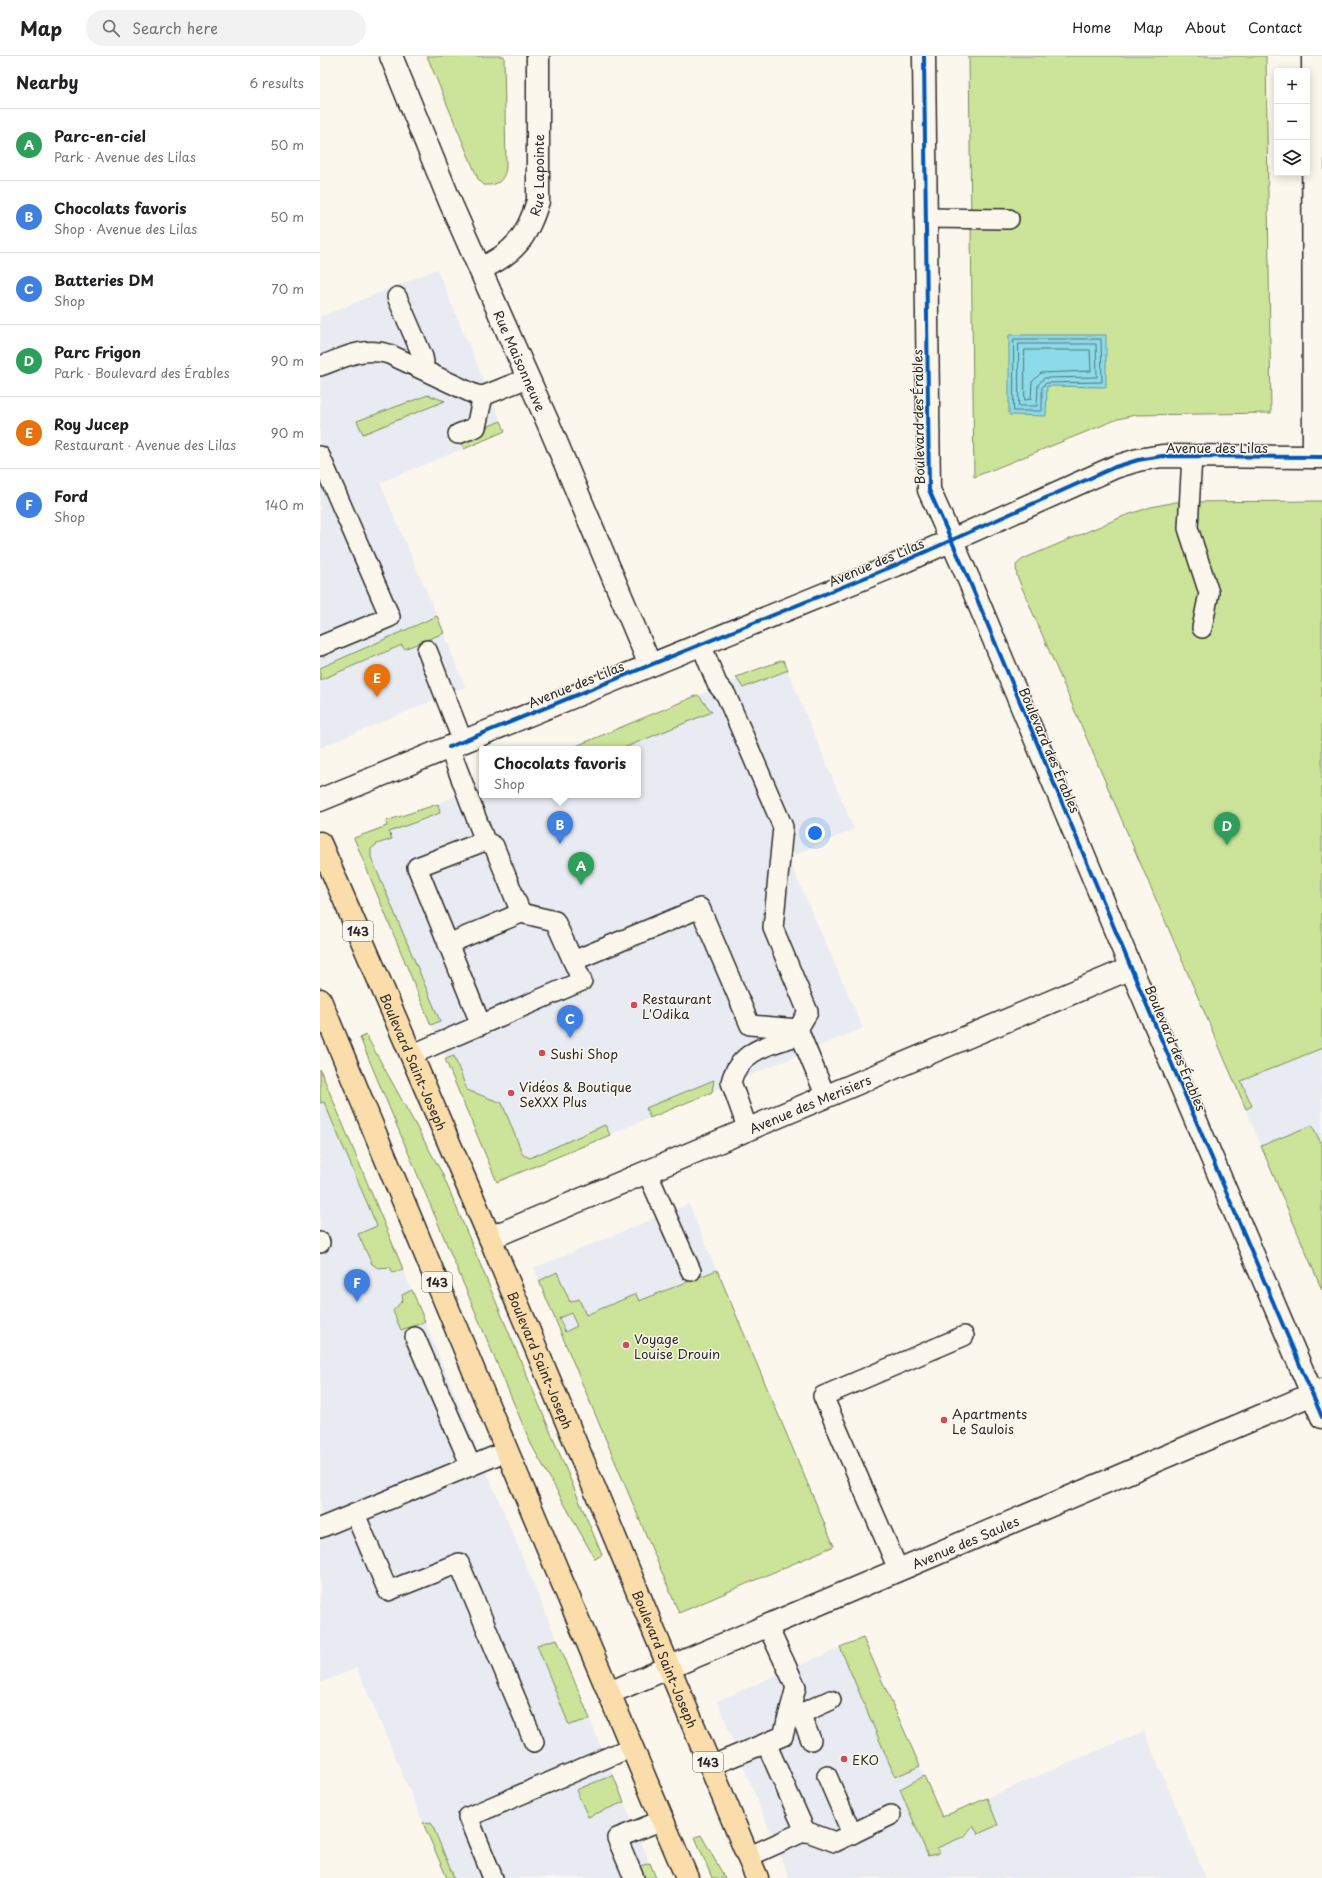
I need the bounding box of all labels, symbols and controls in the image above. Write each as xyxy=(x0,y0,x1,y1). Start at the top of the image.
search box xyxy=(86,10,366,46)
text: Map xyxy=(20,14,62,42)
text: Search here xyxy=(132,16,218,39)
icon: search xyxy=(100,17,122,39)
text: Home xyxy=(1072,17,1111,38)
text: Map xyxy=(1133,17,1163,38)
text: About xyxy=(1185,17,1226,38)
text: Contact xyxy=(1248,17,1302,38)
map controls xyxy=(1274,68,1310,176)
button: + xyxy=(1274,68,1310,104)
text: Nearby xyxy=(16,69,78,95)
text: 6 results xyxy=(249,73,304,92)
button: − xyxy=(1274,104,1310,140)
text: Parc-en-ciel xyxy=(54,124,146,147)
street label: Rue Lapointe xyxy=(524,134,548,218)
text: A xyxy=(24,135,34,154)
text: 50 m xyxy=(270,135,304,154)
button: layers xyxy=(1274,140,1310,176)
text: Park · Avenue des Lilas xyxy=(54,147,196,166)
text: Chocolats favoris xyxy=(54,196,186,219)
text: B xyxy=(25,207,33,226)
text: 50 m xyxy=(270,207,304,226)
text: Shop · Avenue des Lilas xyxy=(54,219,197,238)
text: Batteries DM xyxy=(54,268,154,291)
text: C xyxy=(24,279,34,298)
text: 70 m xyxy=(271,279,304,298)
text: Shop xyxy=(54,291,85,310)
street label: Rue Maisonneuve xyxy=(490,307,551,414)
text: Parc Frigon xyxy=(54,340,141,363)
street label: Boulevard des Érables xyxy=(907,349,929,485)
text: D xyxy=(24,351,34,370)
text: 90 m xyxy=(271,351,304,370)
text: Park · Boulevard des Érables xyxy=(54,363,230,382)
text: Roy Jucep xyxy=(54,412,129,435)
text: E xyxy=(25,423,33,442)
text: 90 m xyxy=(271,423,304,442)
text: Restaurant · Avenue des Lilas xyxy=(54,435,236,454)
street label: Avenue des Lilas xyxy=(1166,438,1268,457)
text: Ford xyxy=(54,484,88,507)
text: F xyxy=(25,495,33,514)
text: 140 m xyxy=(265,495,304,514)
text: Shop xyxy=(54,507,85,526)
street label: Avenue des Lilas xyxy=(825,533,927,591)
street label: Avenue des Lilas xyxy=(525,656,627,712)
pin: E xyxy=(364,664,390,697)
street label: Boulevard des Érables xyxy=(1015,684,1085,816)
popup xyxy=(479,746,641,798)
text: Chocolats favoris xyxy=(494,751,626,774)
text: Shop xyxy=(494,774,525,793)
pin: B xyxy=(547,811,573,844)
pin: D xyxy=(1214,812,1240,845)
your location xyxy=(805,823,825,843)
pin: A xyxy=(568,852,594,885)
road number: 143 xyxy=(343,921,373,941)
street label: Boulevard des Érables xyxy=(1141,982,1211,1114)
place label: Restaurant L'Odika xyxy=(642,989,712,1023)
street label: Boulevard Saint-Joseph xyxy=(376,990,452,1133)
marker: Restaurant L'Odika xyxy=(629,1000,639,1010)
pin: C xyxy=(557,1005,583,1038)
place label: Sushi Shop xyxy=(550,1044,618,1063)
marker: Sushi Shop xyxy=(537,1048,547,1058)
street label: Avenue des Merisiers xyxy=(746,1069,874,1137)
place label: Vidéos & Boutique SeXXX Plus xyxy=(519,1077,632,1111)
marker: Vidéos & Boutique SeXXX Plus xyxy=(506,1088,516,1098)
pin: F xyxy=(344,1269,370,1302)
road number: 143 xyxy=(422,1272,452,1292)
street label: Boulevard Saint-Joseph xyxy=(504,1288,578,1431)
place label: Voyage Louise Drouin xyxy=(634,1329,720,1363)
marker: Voyage Louise Drouin xyxy=(621,1340,631,1350)
place label: Apartments Le Saulois xyxy=(952,1404,1027,1438)
marker: Apartments Le Saulois xyxy=(939,1415,949,1425)
street label: Avenue des Saules xyxy=(909,1510,1022,1573)
street label: Boulevard Saint-Joseph xyxy=(628,1587,703,1731)
place label: EKO xyxy=(852,1750,879,1769)
road number: 143 xyxy=(693,1752,723,1772)
marker: EKO xyxy=(839,1754,849,1764)

